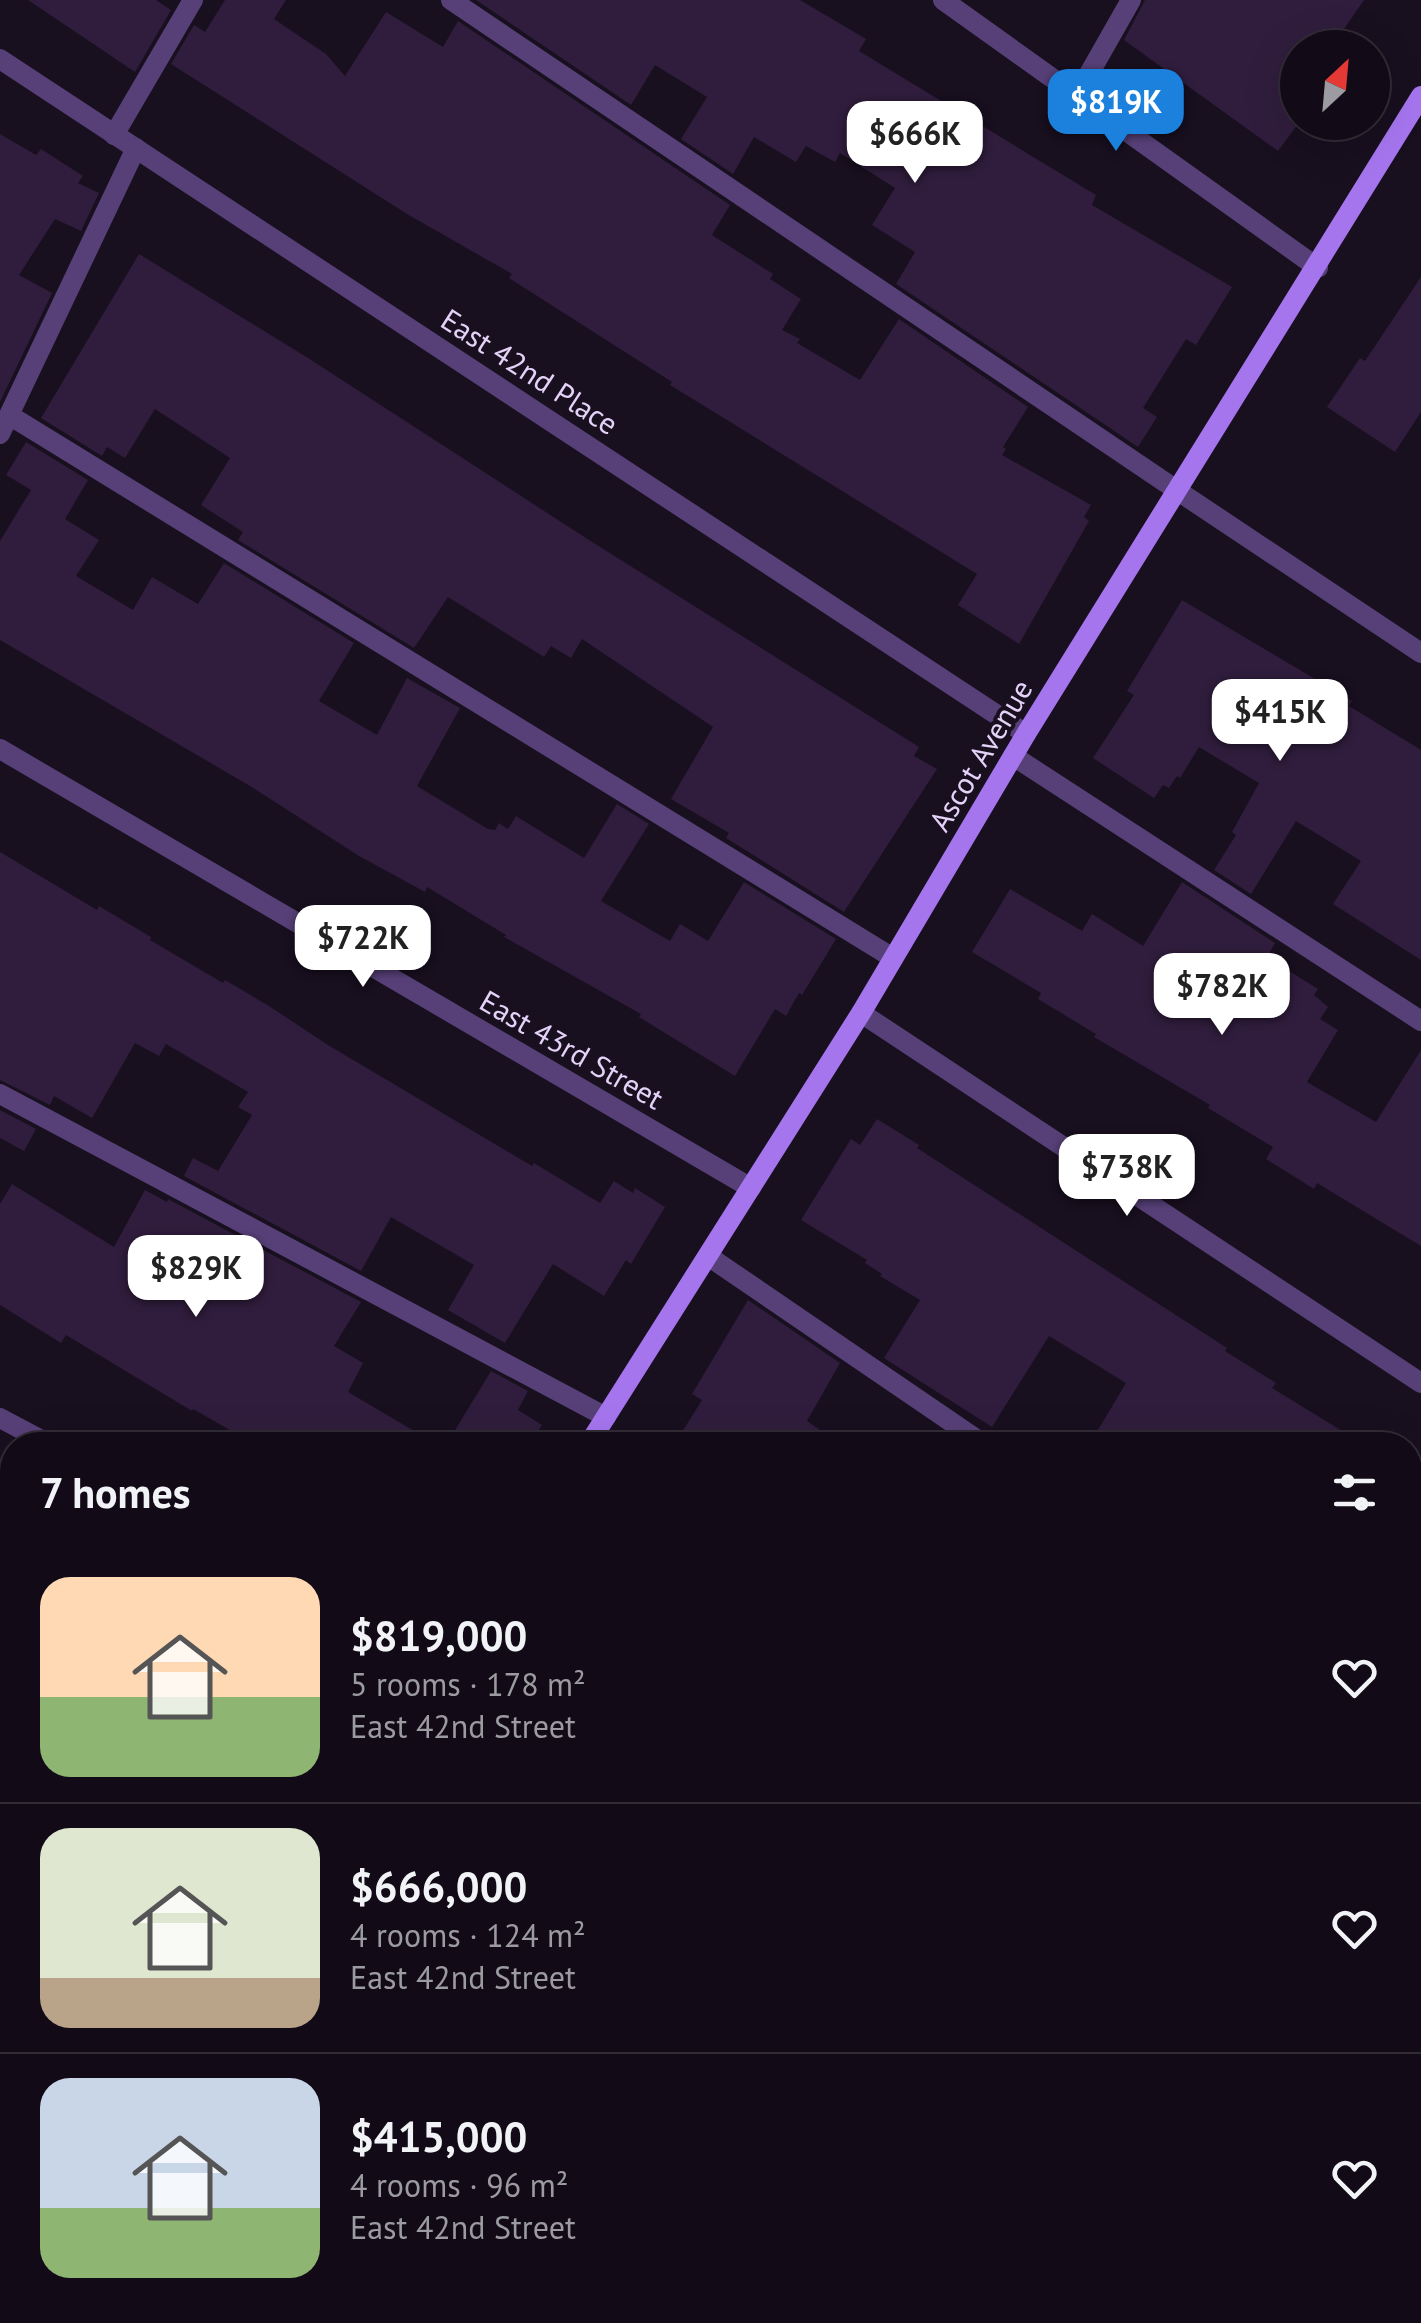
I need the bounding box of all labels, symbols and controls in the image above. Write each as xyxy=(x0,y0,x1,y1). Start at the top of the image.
north arrow xyxy=(1280,30,1390,140)
map controls xyxy=(1280,30,1390,140)
pin: $819K xyxy=(1046,69,1186,154)
text: $819K xyxy=(1070,80,1162,122)
pin: $666K xyxy=(845,101,985,186)
text: $666K xyxy=(869,112,961,154)
street label: East 42nd Place xyxy=(434,299,626,443)
street label: Ascot Avenue xyxy=(920,672,1040,838)
pin: $415K xyxy=(1210,679,1350,764)
text: $415K xyxy=(1234,690,1326,732)
pin: $722K xyxy=(293,905,433,990)
text: $722K xyxy=(317,916,409,958)
pin: $782K xyxy=(1152,953,1292,1038)
text: $782K xyxy=(1176,964,1268,1006)
street label: East 43rd Street xyxy=(473,981,671,1117)
pin: $738K xyxy=(1057,1134,1197,1219)
text: $738K xyxy=(1081,1145,1173,1187)
pin: $829K xyxy=(126,1235,266,1320)
text: $829K xyxy=(150,1246,242,1288)
text: 7 homes xyxy=(40,1465,191,1520)
icon: filters xyxy=(1327,1465,1382,1520)
text: $819,000 xyxy=(350,1608,527,1663)
icon: home xyxy=(120,1617,240,1737)
icon: heart xyxy=(1327,1650,1382,1705)
text: 5 rooms · 178 m² xyxy=(350,1663,586,1705)
text: East 42nd Street xyxy=(350,1705,576,1747)
text: $666,000 xyxy=(350,1859,527,1914)
icon: home xyxy=(120,1868,240,1988)
icon: heart xyxy=(1327,1901,1382,1956)
text: 4 rooms · 124 m² xyxy=(350,1914,586,1956)
text: East 42nd Street xyxy=(350,1956,576,1998)
text: $415,000 xyxy=(350,2109,527,2164)
icon: home xyxy=(120,2118,240,2238)
icon: heart xyxy=(1327,2151,1382,2206)
text: 4 rooms · 96 m² xyxy=(350,2164,568,2206)
text: East 42nd Street xyxy=(350,2206,576,2248)

